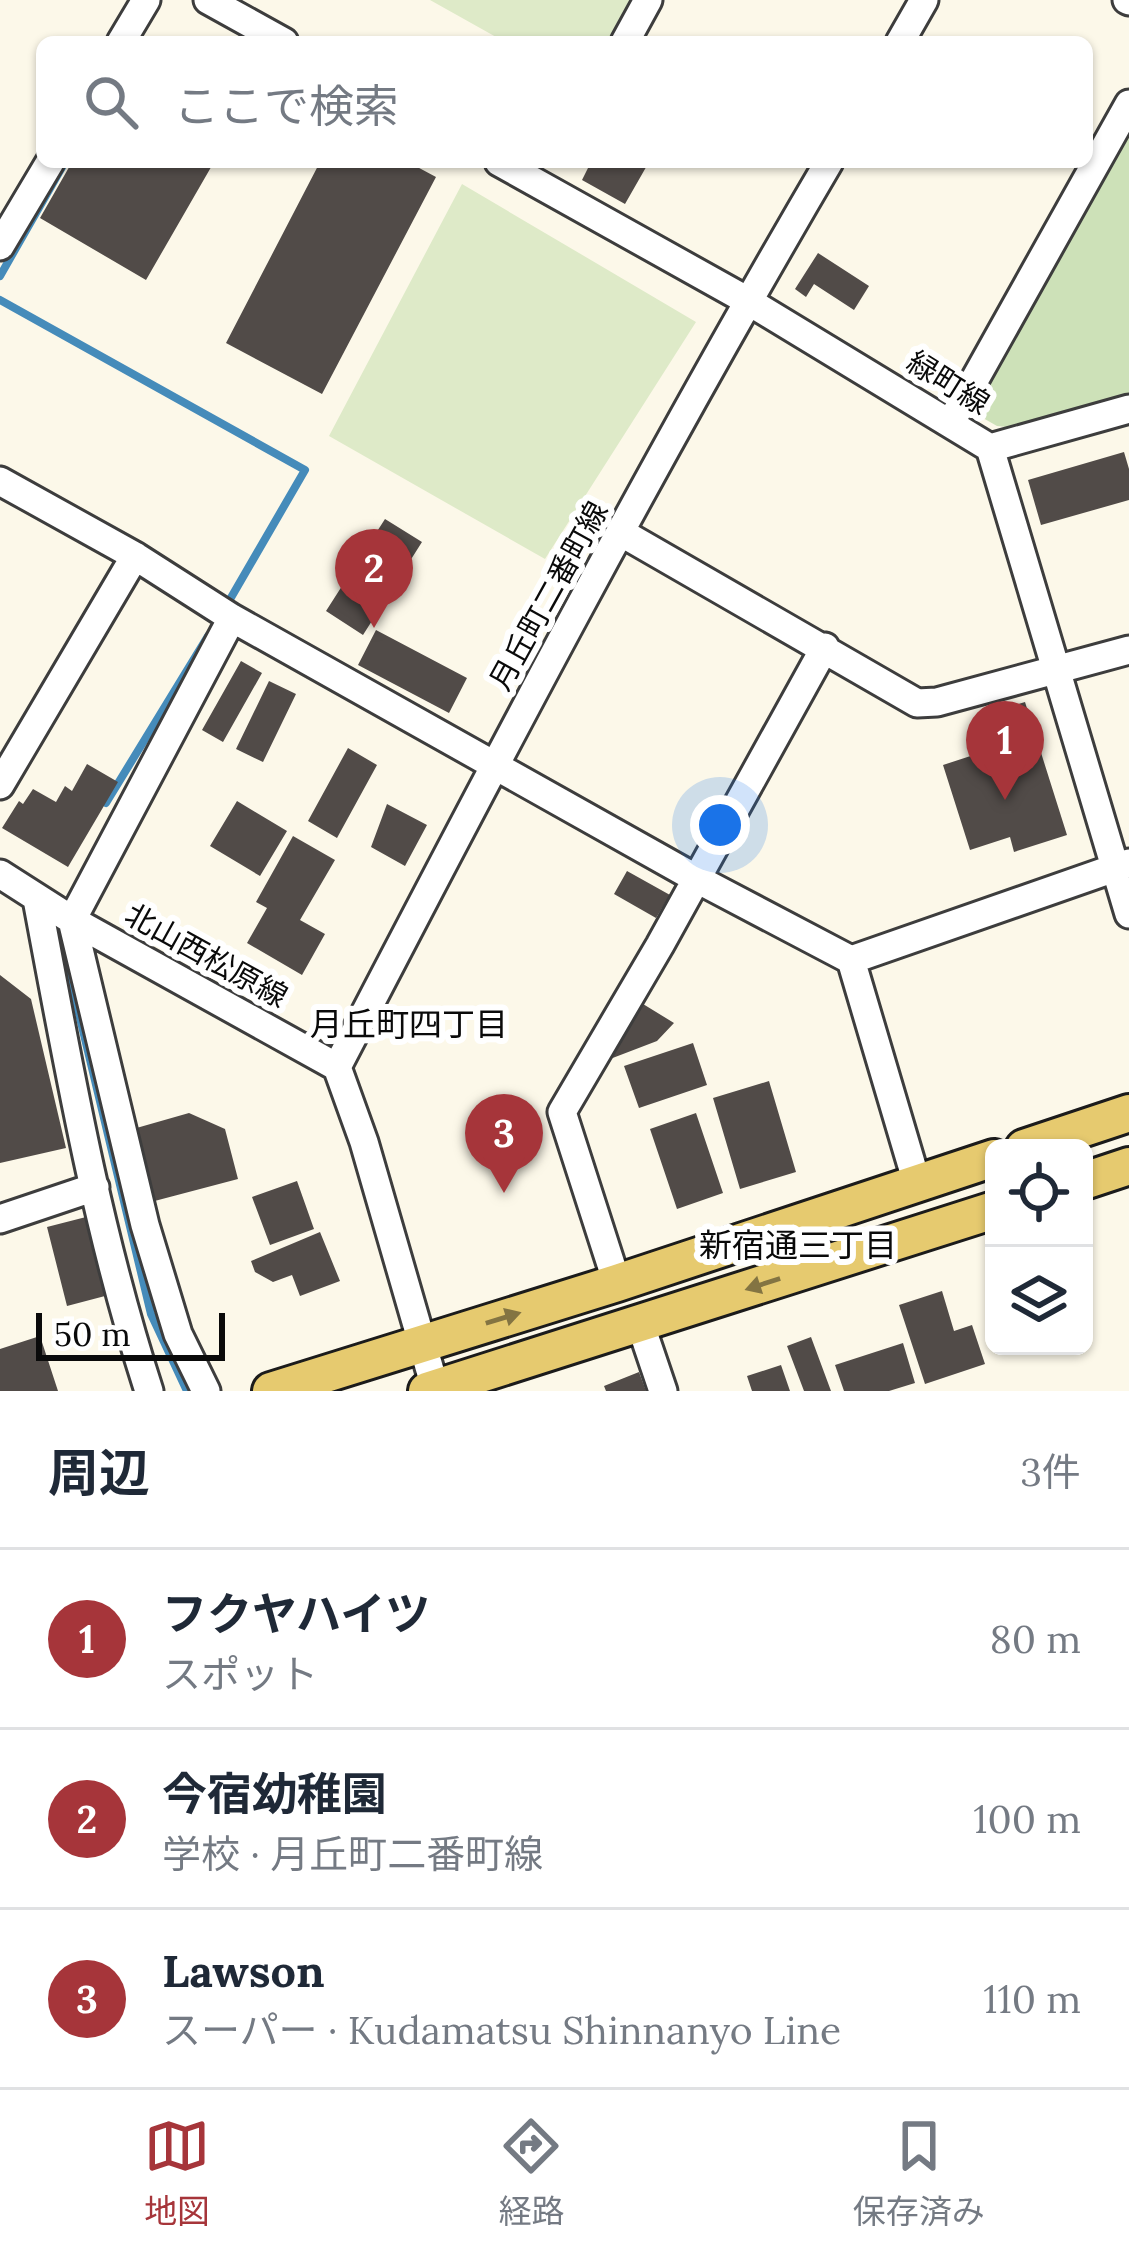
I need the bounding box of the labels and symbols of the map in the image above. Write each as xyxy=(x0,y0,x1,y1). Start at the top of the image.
street label: 緑町線 xyxy=(900,342,997,422)
street label: 月丘町二番町線 xyxy=(481,494,616,697)
pin: 2 xyxy=(335,529,413,628)
pin: 1 xyxy=(966,701,1044,800)
your location xyxy=(690,795,750,855)
street label: 北山西松原線 xyxy=(119,895,294,1015)
district label: 月丘町四丁目 xyxy=(310,1003,508,1045)
pin: 3 xyxy=(465,1094,543,1193)
district label: 新宿通三丁目 xyxy=(699,1224,897,1266)
one-way arrow xyxy=(744,1275,781,1294)
scale bar xyxy=(36,1307,225,1360)
one-way arrow xyxy=(485,1308,522,1326)

